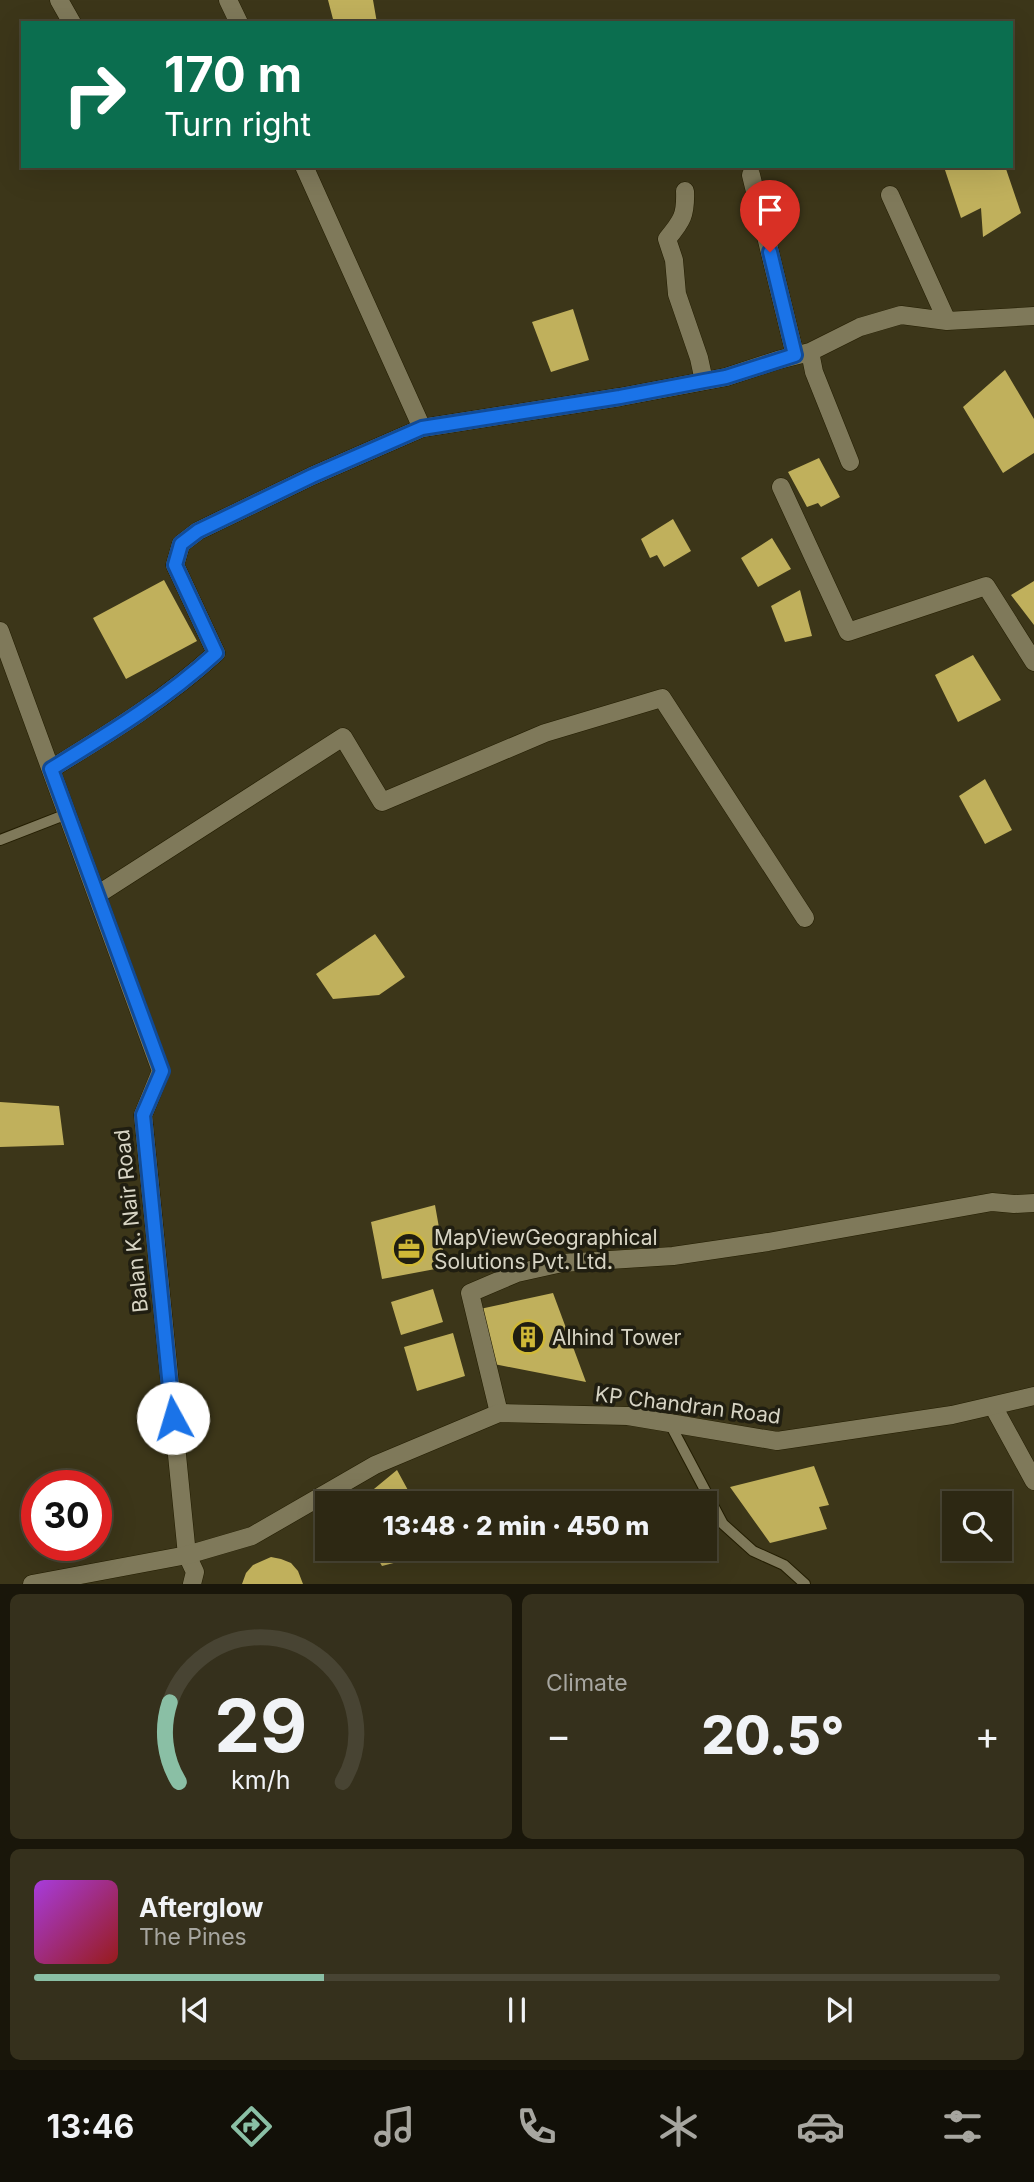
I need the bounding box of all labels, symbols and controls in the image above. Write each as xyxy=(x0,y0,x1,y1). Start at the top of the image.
text: 170 m xyxy=(164,45,302,104)
icon: right xyxy=(49,49,140,140)
text: Turn right xyxy=(164,105,311,144)
pin xyxy=(740,180,800,252)
icon: arrive xyxy=(751,191,789,229)
street label: Balan K. Nair Road xyxy=(109,1128,153,1314)
place label: MapViewGeographical Solutions Pvt. Ltd. xyxy=(434,1225,658,1274)
office icon: MapViewGeographical Solutions Pvt. Ltd. xyxy=(390,1230,428,1268)
building icon: Alhind Tower xyxy=(509,1318,547,1356)
place label: Alhind Tower xyxy=(552,1325,681,1350)
position arrow xyxy=(136,1381,210,1455)
street label: KP Chandran Road xyxy=(594,1381,782,1429)
speed limit sign: 30 xyxy=(21,1470,112,1561)
map controls xyxy=(942,1491,1012,1561)
button: search xyxy=(942,1491,1012,1561)
text: 13:48 · 2 min · 450 m xyxy=(383,1510,649,1541)
text: Climate xyxy=(546,1669,628,1697)
text: 29 xyxy=(214,1682,308,1771)
text: 20.5° xyxy=(701,1704,845,1767)
text: − xyxy=(546,1712,571,1758)
text: + xyxy=(975,1712,1000,1758)
text: km/h xyxy=(231,1765,291,1795)
text: Afterglow xyxy=(139,1892,263,1923)
text: The Pines xyxy=(139,1923,247,1951)
icon: previous xyxy=(176,1991,214,2029)
icon: pause xyxy=(498,1991,536,2029)
icon: next xyxy=(820,1991,858,2029)
icon: directions xyxy=(227,2102,276,2151)
icon: music xyxy=(370,2102,419,2151)
icon: phone xyxy=(512,2102,561,2151)
icon: climate xyxy=(654,2102,703,2151)
icon: car xyxy=(796,2102,845,2151)
icon: filters xyxy=(938,2102,987,2151)
text: 13:46 xyxy=(47,2107,134,2146)

